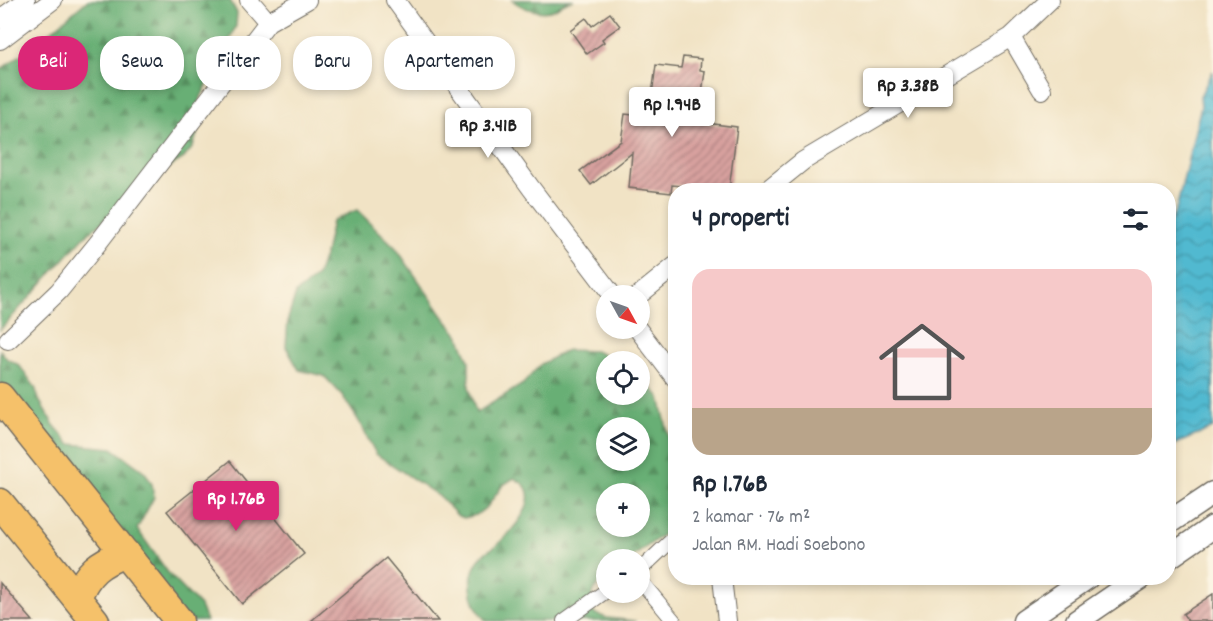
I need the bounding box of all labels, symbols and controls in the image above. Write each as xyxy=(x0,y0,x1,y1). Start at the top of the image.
chip: Beli xyxy=(18,36,88,90)
chip: Sewa xyxy=(100,36,184,90)
chip: Filter xyxy=(196,36,281,90)
chip: Baru xyxy=(293,36,372,90)
chip: Apartemen xyxy=(384,36,515,90)
pin: Rp 3.38B xyxy=(846,68,970,119)
text: Rp 3.38B xyxy=(877,73,939,101)
pin: Rp 1.94B xyxy=(610,87,734,138)
text: Rp 1.94B xyxy=(643,92,701,120)
pin: Rp 3.41B xyxy=(426,108,550,159)
text: Rp 3.41B xyxy=(459,113,517,141)
text: 4 properti xyxy=(692,201,789,238)
icon: filters xyxy=(1119,203,1152,236)
north arrow xyxy=(596,285,650,339)
map controls xyxy=(596,285,650,603)
icon: home xyxy=(868,308,976,416)
button: locate xyxy=(596,351,650,405)
button: layers xyxy=(596,417,650,471)
text: Rp 1.76B xyxy=(692,467,768,504)
pin: Rp 1.76B xyxy=(174,481,298,532)
button: + xyxy=(596,483,650,537)
text: Rp 1.76B xyxy=(207,486,265,514)
text: 2 kamar · 76 m² xyxy=(692,504,810,532)
text: Jalan RM. Hadi Soebono xyxy=(692,532,865,560)
button: − xyxy=(596,549,650,603)

